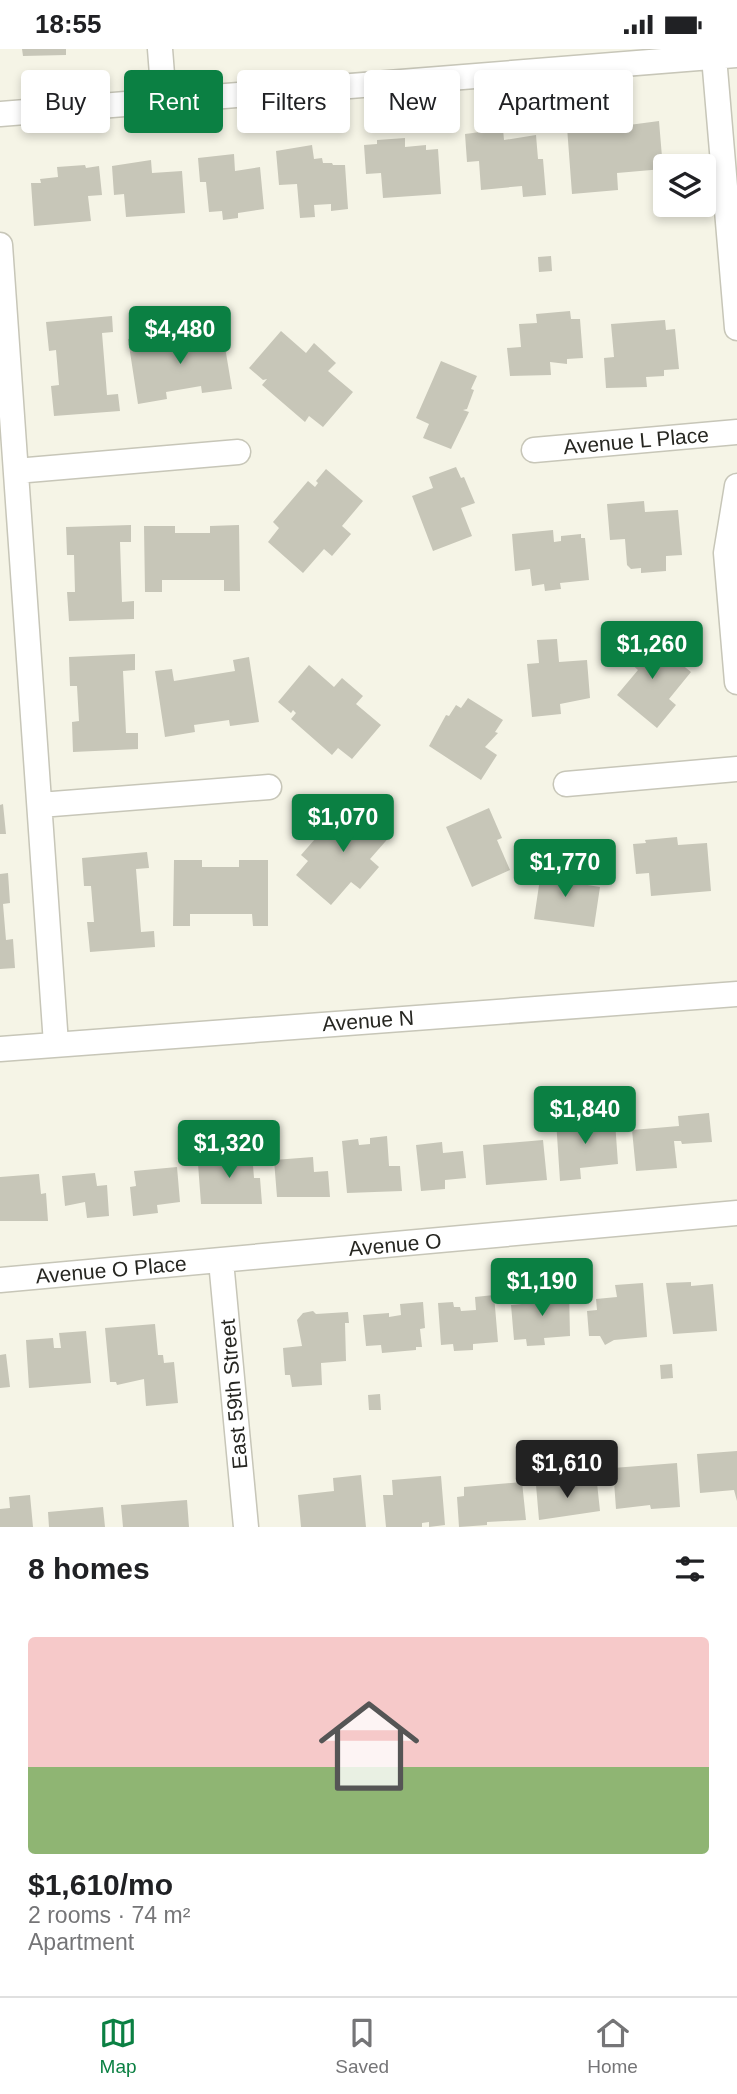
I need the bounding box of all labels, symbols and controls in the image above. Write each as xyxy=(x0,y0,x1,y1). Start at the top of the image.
text: 18:55 xyxy=(35,9,102,39)
chip: Buy xyxy=(21,70,110,133)
chip: Rent xyxy=(124,70,223,133)
chip: Filters xyxy=(237,70,350,133)
chip: New xyxy=(364,70,460,133)
chip: Apartment xyxy=(474,70,633,133)
map controls xyxy=(653,154,716,217)
button: layers xyxy=(653,154,716,217)
pin: $4,480 xyxy=(123,307,237,366)
text: $4,480 xyxy=(145,316,215,342)
street label: Avenue L Place xyxy=(562,423,710,458)
pin: $1,260 xyxy=(595,621,709,681)
text: $1,260 xyxy=(617,631,687,657)
pin: $1,070 xyxy=(286,795,400,854)
text: $1,070 xyxy=(308,804,378,830)
pin: $1,770 xyxy=(508,839,622,899)
text: $1,770 xyxy=(530,849,600,875)
street label: Avenue N xyxy=(321,1006,415,1035)
pin: $1,840 xyxy=(528,1087,642,1146)
text: $1,840 xyxy=(550,1096,620,1122)
pin: $1,320 xyxy=(172,1121,286,1180)
text: $1,320 xyxy=(194,1130,264,1156)
street label: Avenue O xyxy=(348,1229,442,1260)
street label: Avenue O Place xyxy=(35,1251,187,1288)
pin: $1,190 xyxy=(485,1259,599,1318)
text: $1,190 xyxy=(507,1268,577,1294)
street label: East 59th Street xyxy=(215,1318,252,1470)
pin: $1,610 xyxy=(510,1441,624,1500)
text: $1,610 xyxy=(532,1450,602,1476)
icon: filters xyxy=(671,1550,709,1588)
text: 8 homes xyxy=(28,1552,150,1585)
icon: home xyxy=(306,1683,432,1809)
text: $1,610/mo xyxy=(28,1868,173,1901)
text: 2 rooms · 74 m² xyxy=(28,1902,190,1928)
text: Apartment xyxy=(28,1929,134,1955)
tab: Map xyxy=(99,2014,137,2078)
tab: Saved xyxy=(335,2014,389,2078)
tab: Home xyxy=(587,2014,638,2078)

